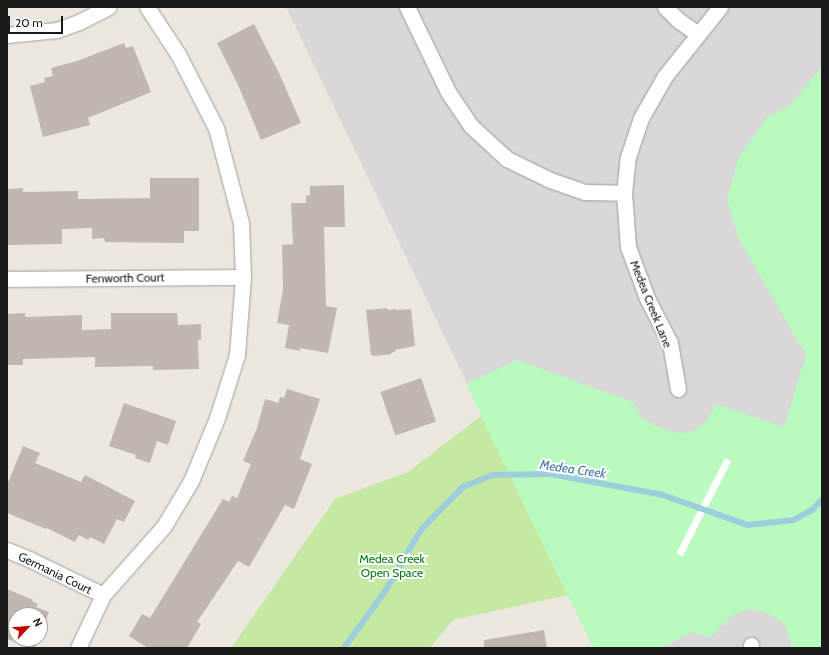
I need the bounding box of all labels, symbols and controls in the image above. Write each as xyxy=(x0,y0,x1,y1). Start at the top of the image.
scale bar xyxy=(10,8,65,34)
text: 20 m xyxy=(15,15,43,30)
street label: Medea Creek Lane xyxy=(627,258,675,350)
street label: Fenworth Court xyxy=(86,270,164,286)
water label: Medea Creek xyxy=(539,457,607,481)
street label: Germania Court xyxy=(16,549,94,597)
park label: Medea Creek Open Space xyxy=(359,552,425,580)
north arrow xyxy=(8,607,48,647)
text: N xyxy=(30,616,46,629)

